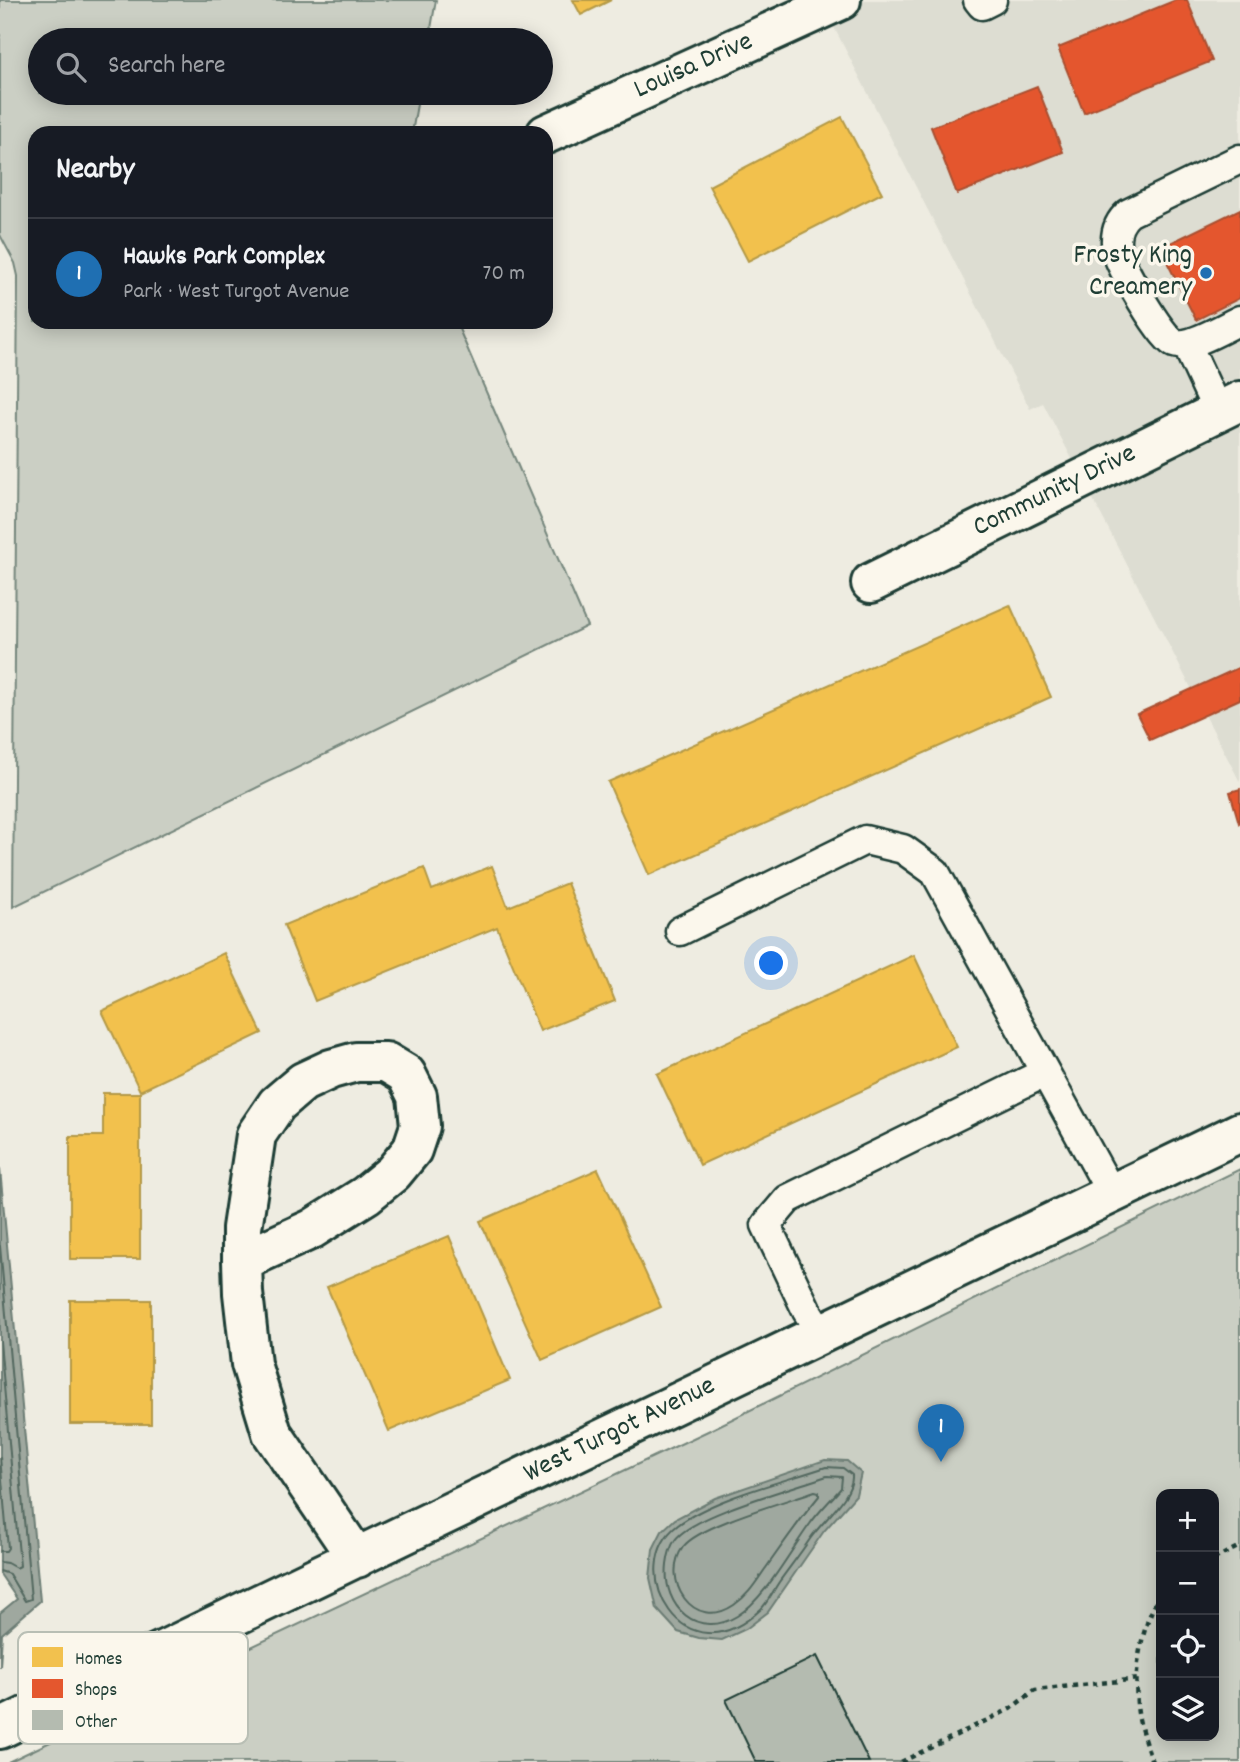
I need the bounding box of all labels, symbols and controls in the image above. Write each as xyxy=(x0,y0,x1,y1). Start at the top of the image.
street label: Louisa Drive xyxy=(628,23,760,111)
search box xyxy=(28,28,553,105)
icon: search xyxy=(52,48,90,86)
text: Search here xyxy=(108,48,226,85)
text: Nearby xyxy=(56,150,134,193)
place label: Frosty King Creamery xyxy=(1074,237,1193,309)
text: Hawks Park Complex xyxy=(123,239,325,276)
text: 1 xyxy=(76,258,82,291)
text: 70 m xyxy=(483,258,525,291)
marker: Frosty King Creamery xyxy=(1198,265,1214,281)
text: Park · West Turgot Avenue xyxy=(123,276,349,309)
street label: Community Drive xyxy=(967,435,1143,549)
your location xyxy=(754,946,788,980)
street label: West Turgot Avenue xyxy=(517,1367,723,1495)
pin: 1 xyxy=(918,1404,964,1462)
map controls xyxy=(1156,1489,1219,1741)
button: + xyxy=(1156,1489,1219,1552)
button: − xyxy=(1156,1552,1219,1615)
button: locate xyxy=(1156,1615,1219,1678)
legend xyxy=(18,1632,248,1744)
text: Homes xyxy=(75,1647,123,1674)
text: Shops xyxy=(75,1678,117,1705)
button: layers xyxy=(1156,1678,1219,1741)
text: Other xyxy=(75,1710,117,1737)

